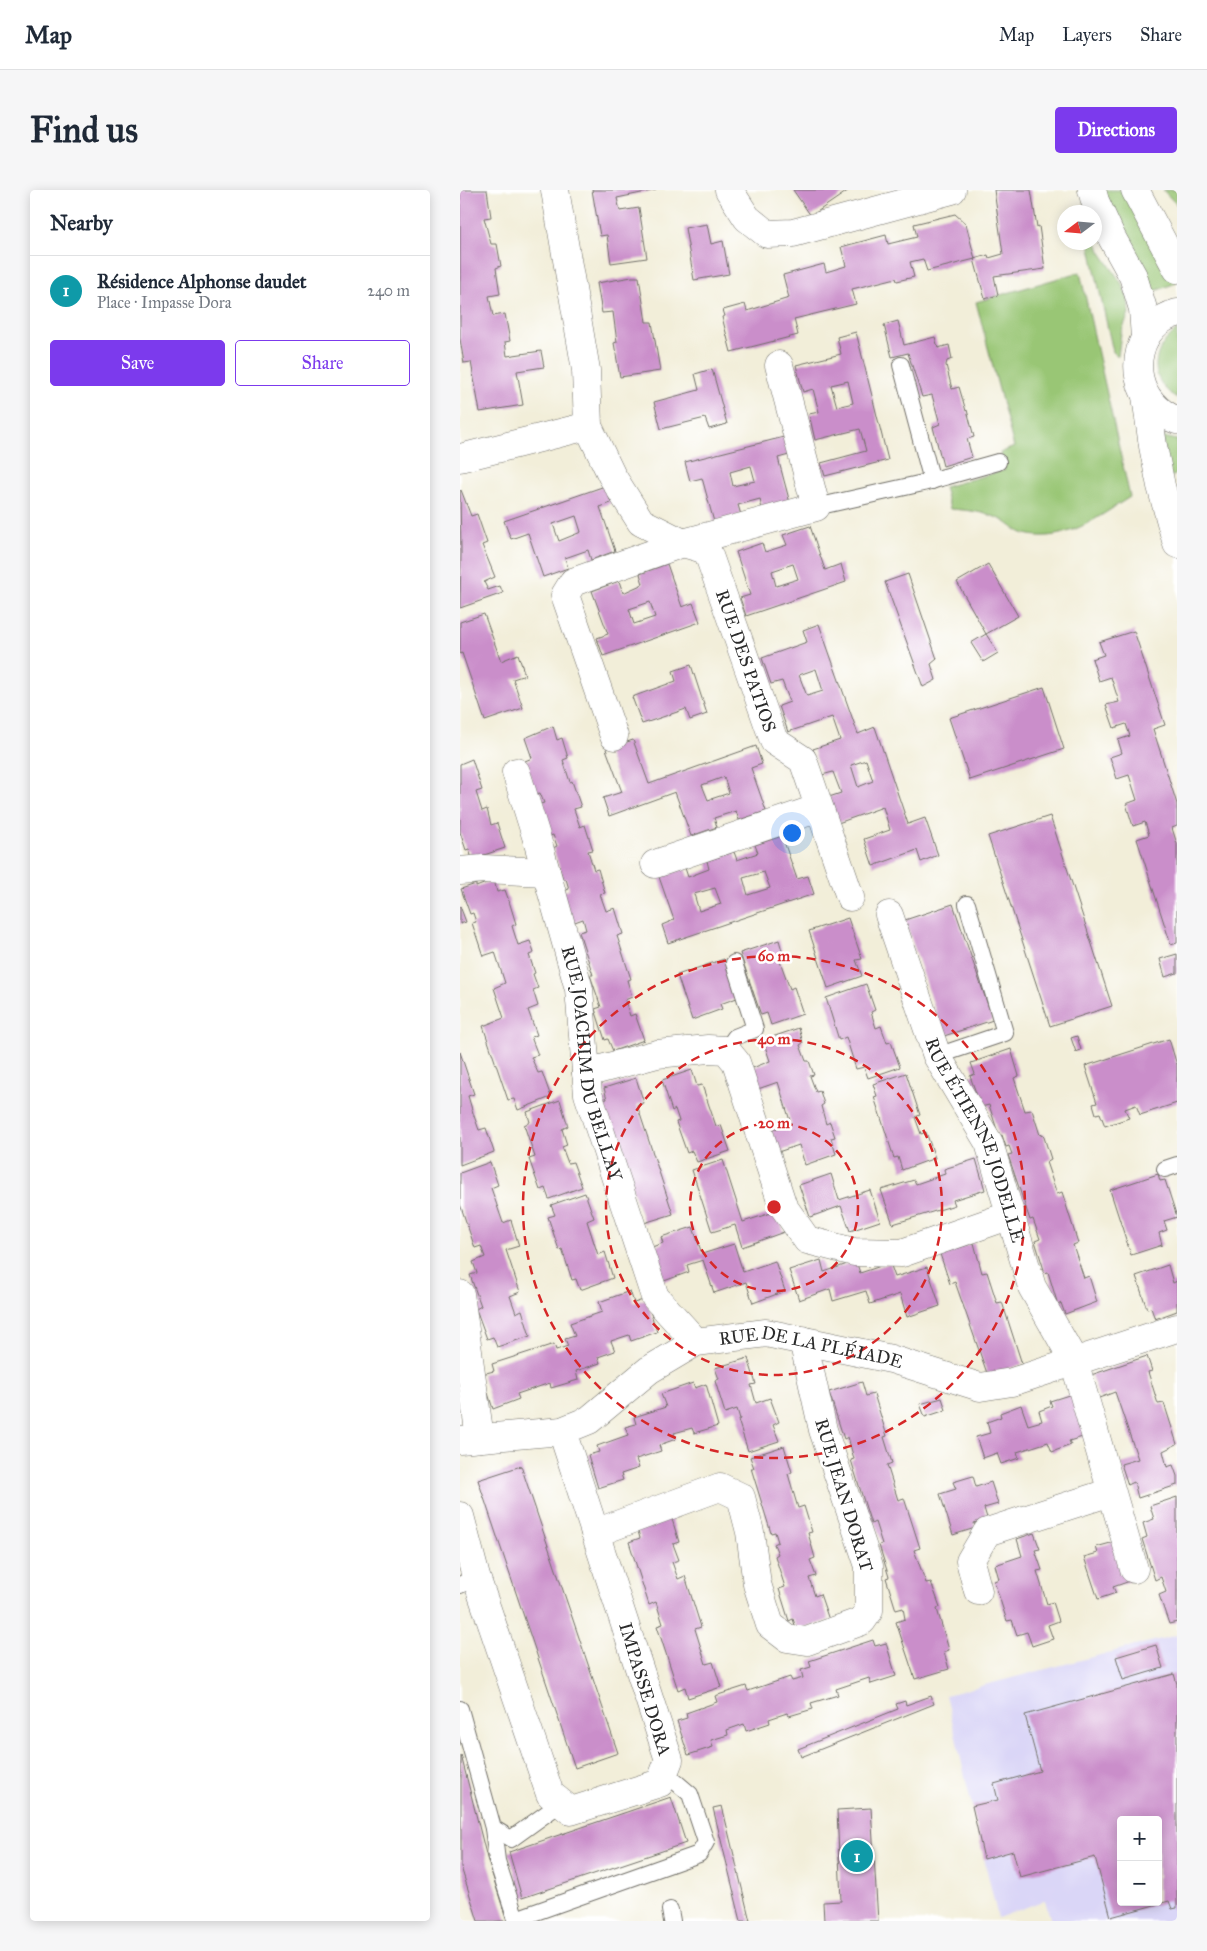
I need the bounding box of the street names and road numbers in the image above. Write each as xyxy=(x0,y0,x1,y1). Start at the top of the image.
street label: RUE DES PATIOS xyxy=(711,587,781,735)
street label: RUE JOACHIM DU BELLAY xyxy=(556,943,627,1184)
street label: RUE ÉTIENNE JODELLE xyxy=(921,1035,1029,1245)
street label: RUE DE LA PLÉIADE xyxy=(718,1321,906,1373)
street label: RUE JEAN DORAT xyxy=(809,1416,878,1574)
street label: IMPASSE DORA xyxy=(614,1620,676,1758)

